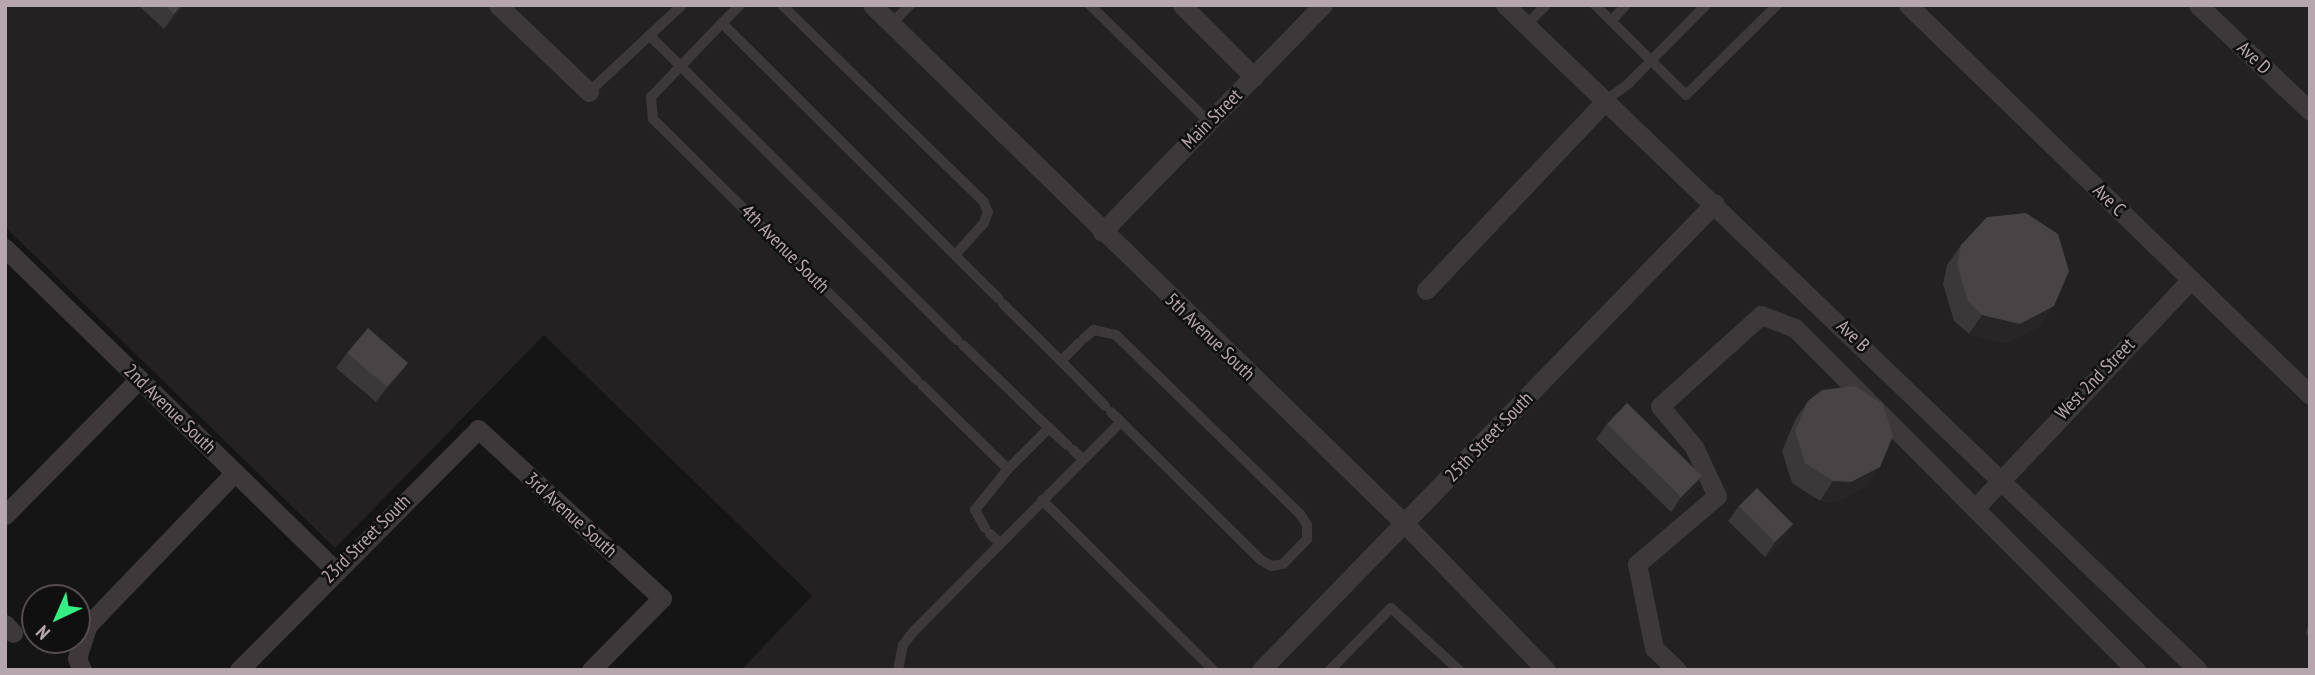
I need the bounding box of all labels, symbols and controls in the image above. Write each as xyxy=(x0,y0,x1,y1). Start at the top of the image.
street label: Ave D xyxy=(2232,37,2276,79)
street label: Main Street xyxy=(1177,84,1247,154)
street label: Ave C xyxy=(2088,179,2130,221)
street label: 4th Avenue South xyxy=(736,200,834,298)
street label: 5th Avenue South xyxy=(1160,288,1260,386)
street label: Ave B xyxy=(1832,315,1874,357)
street label: West 2nd Street xyxy=(2051,334,2139,424)
street label: 2nd Avenue South xyxy=(119,359,221,459)
street label: 25th Street South xyxy=(1440,387,1538,487)
street label: 3rd Avenue South xyxy=(520,468,622,562)
street label: 23rd Street South xyxy=(317,490,415,588)
north arrow xyxy=(21,584,91,654)
text: N xyxy=(31,620,55,645)

